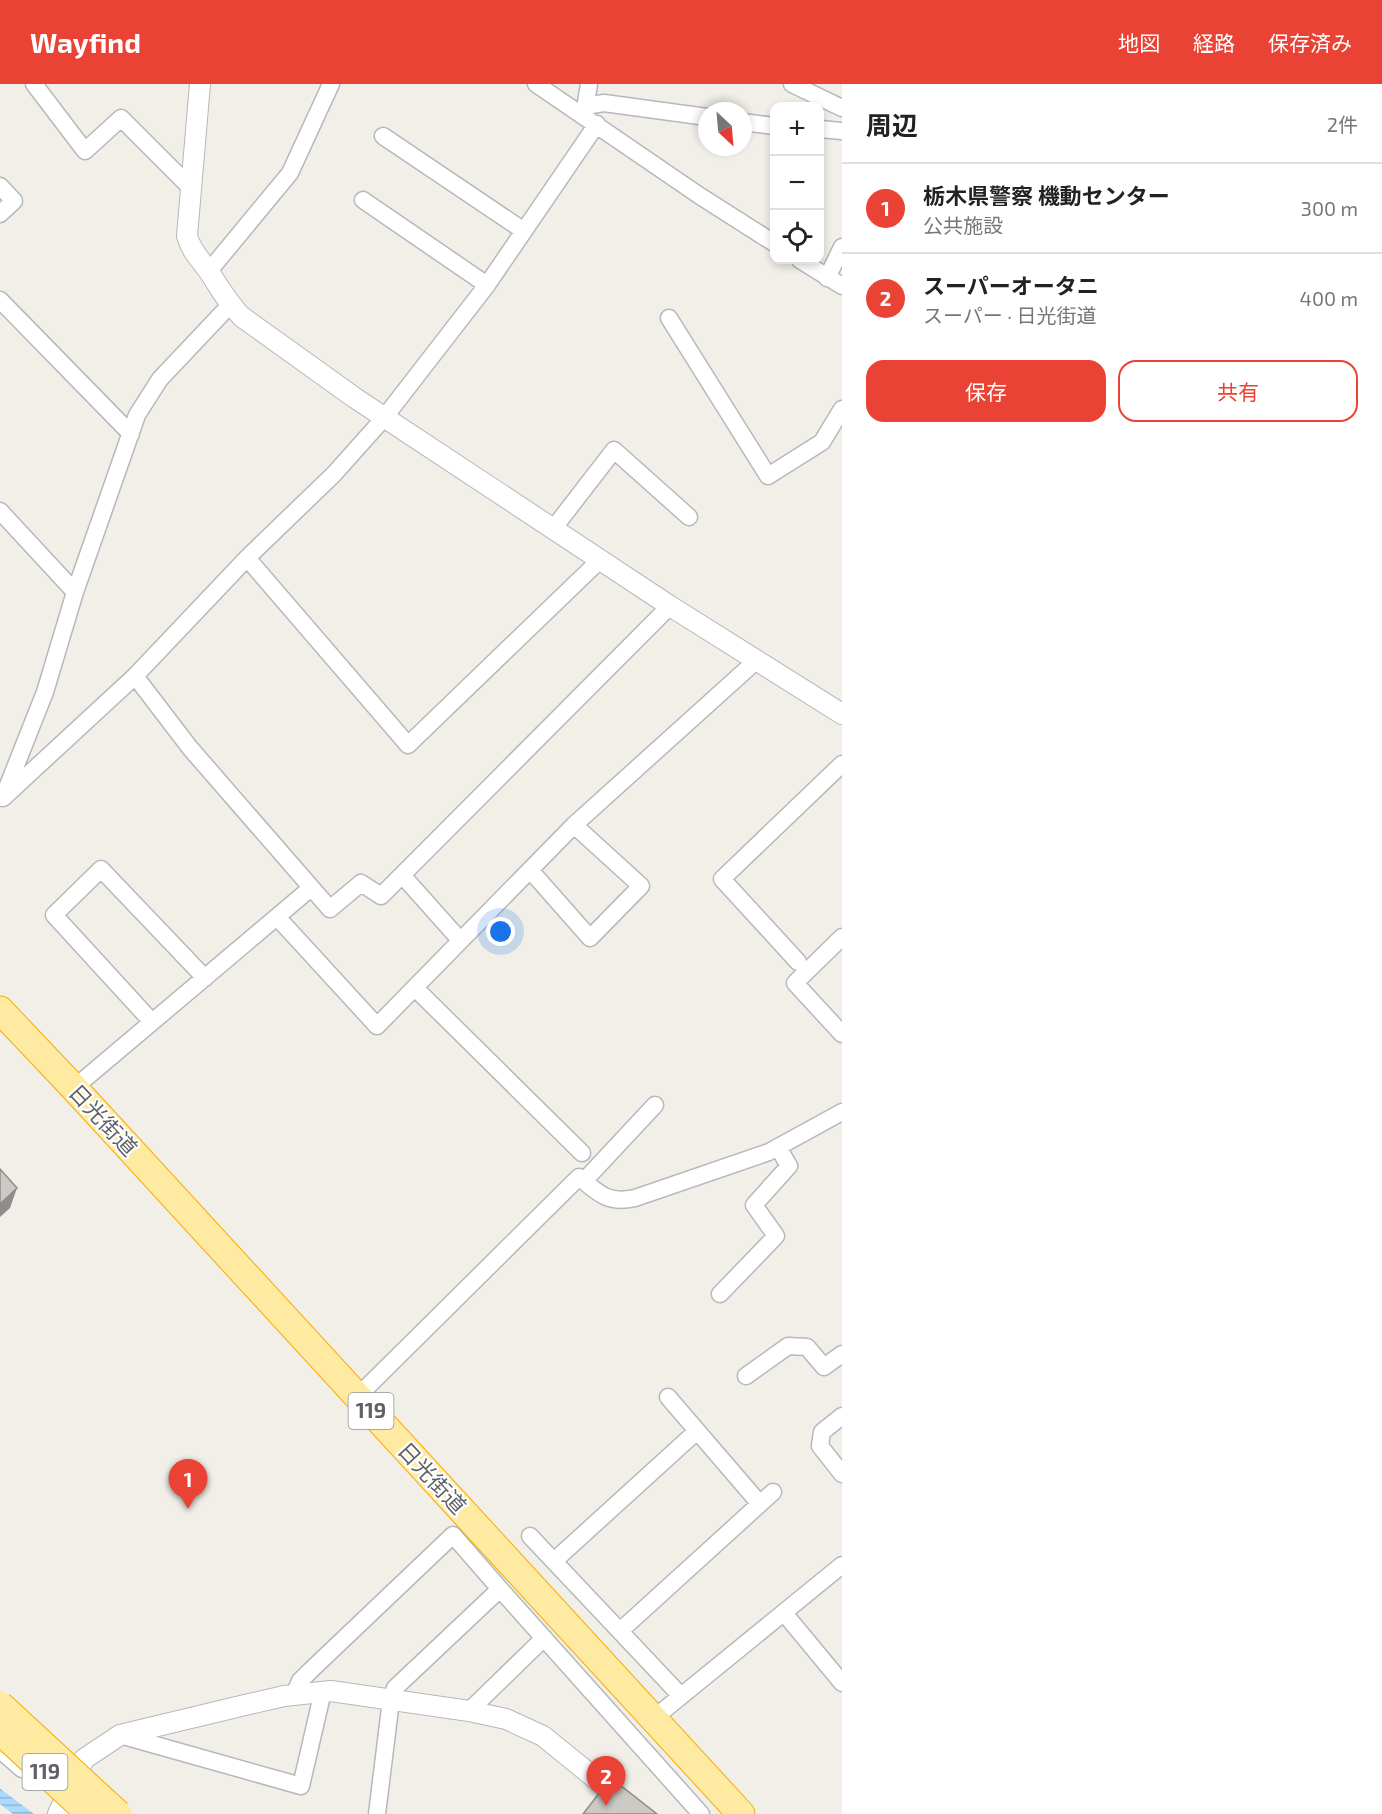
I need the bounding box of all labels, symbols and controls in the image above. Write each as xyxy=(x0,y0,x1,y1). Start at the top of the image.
text: Wayfind xyxy=(30,25,141,59)
text: 地図 xyxy=(1118,30,1160,55)
text: 経路 xyxy=(1193,30,1235,55)
text: 保存済み xyxy=(1268,30,1352,55)
north arrow xyxy=(698,102,752,156)
map controls xyxy=(770,102,824,264)
button: + xyxy=(770,102,824,156)
text: 周辺 xyxy=(866,109,918,140)
text: 2件 xyxy=(1327,112,1358,136)
button: − xyxy=(770,156,824,210)
text: 栃木県警察 機動センター xyxy=(923,182,1170,208)
text: 1 xyxy=(881,196,890,220)
text: 300 m xyxy=(1301,196,1358,220)
button: locate xyxy=(770,210,824,264)
text: 公共施設 xyxy=(923,213,1003,237)
text: スーパーオータニ xyxy=(923,272,1099,298)
text: 2 xyxy=(880,286,891,310)
text: 400 m xyxy=(1300,286,1358,310)
text: スーパー · 日光街道 xyxy=(923,303,1096,327)
button: 保存 xyxy=(866,360,1106,422)
button: 共有 xyxy=(1118,360,1358,422)
your location xyxy=(486,917,515,946)
street label: 日光街道 xyxy=(64,1078,143,1160)
road number: 119 xyxy=(348,1393,394,1429)
street label: 日光街道 xyxy=(393,1436,472,1518)
pin: 1 xyxy=(168,1460,207,1509)
road number: 119 xyxy=(22,1754,68,1790)
pin: 2 xyxy=(586,1756,626,1806)

